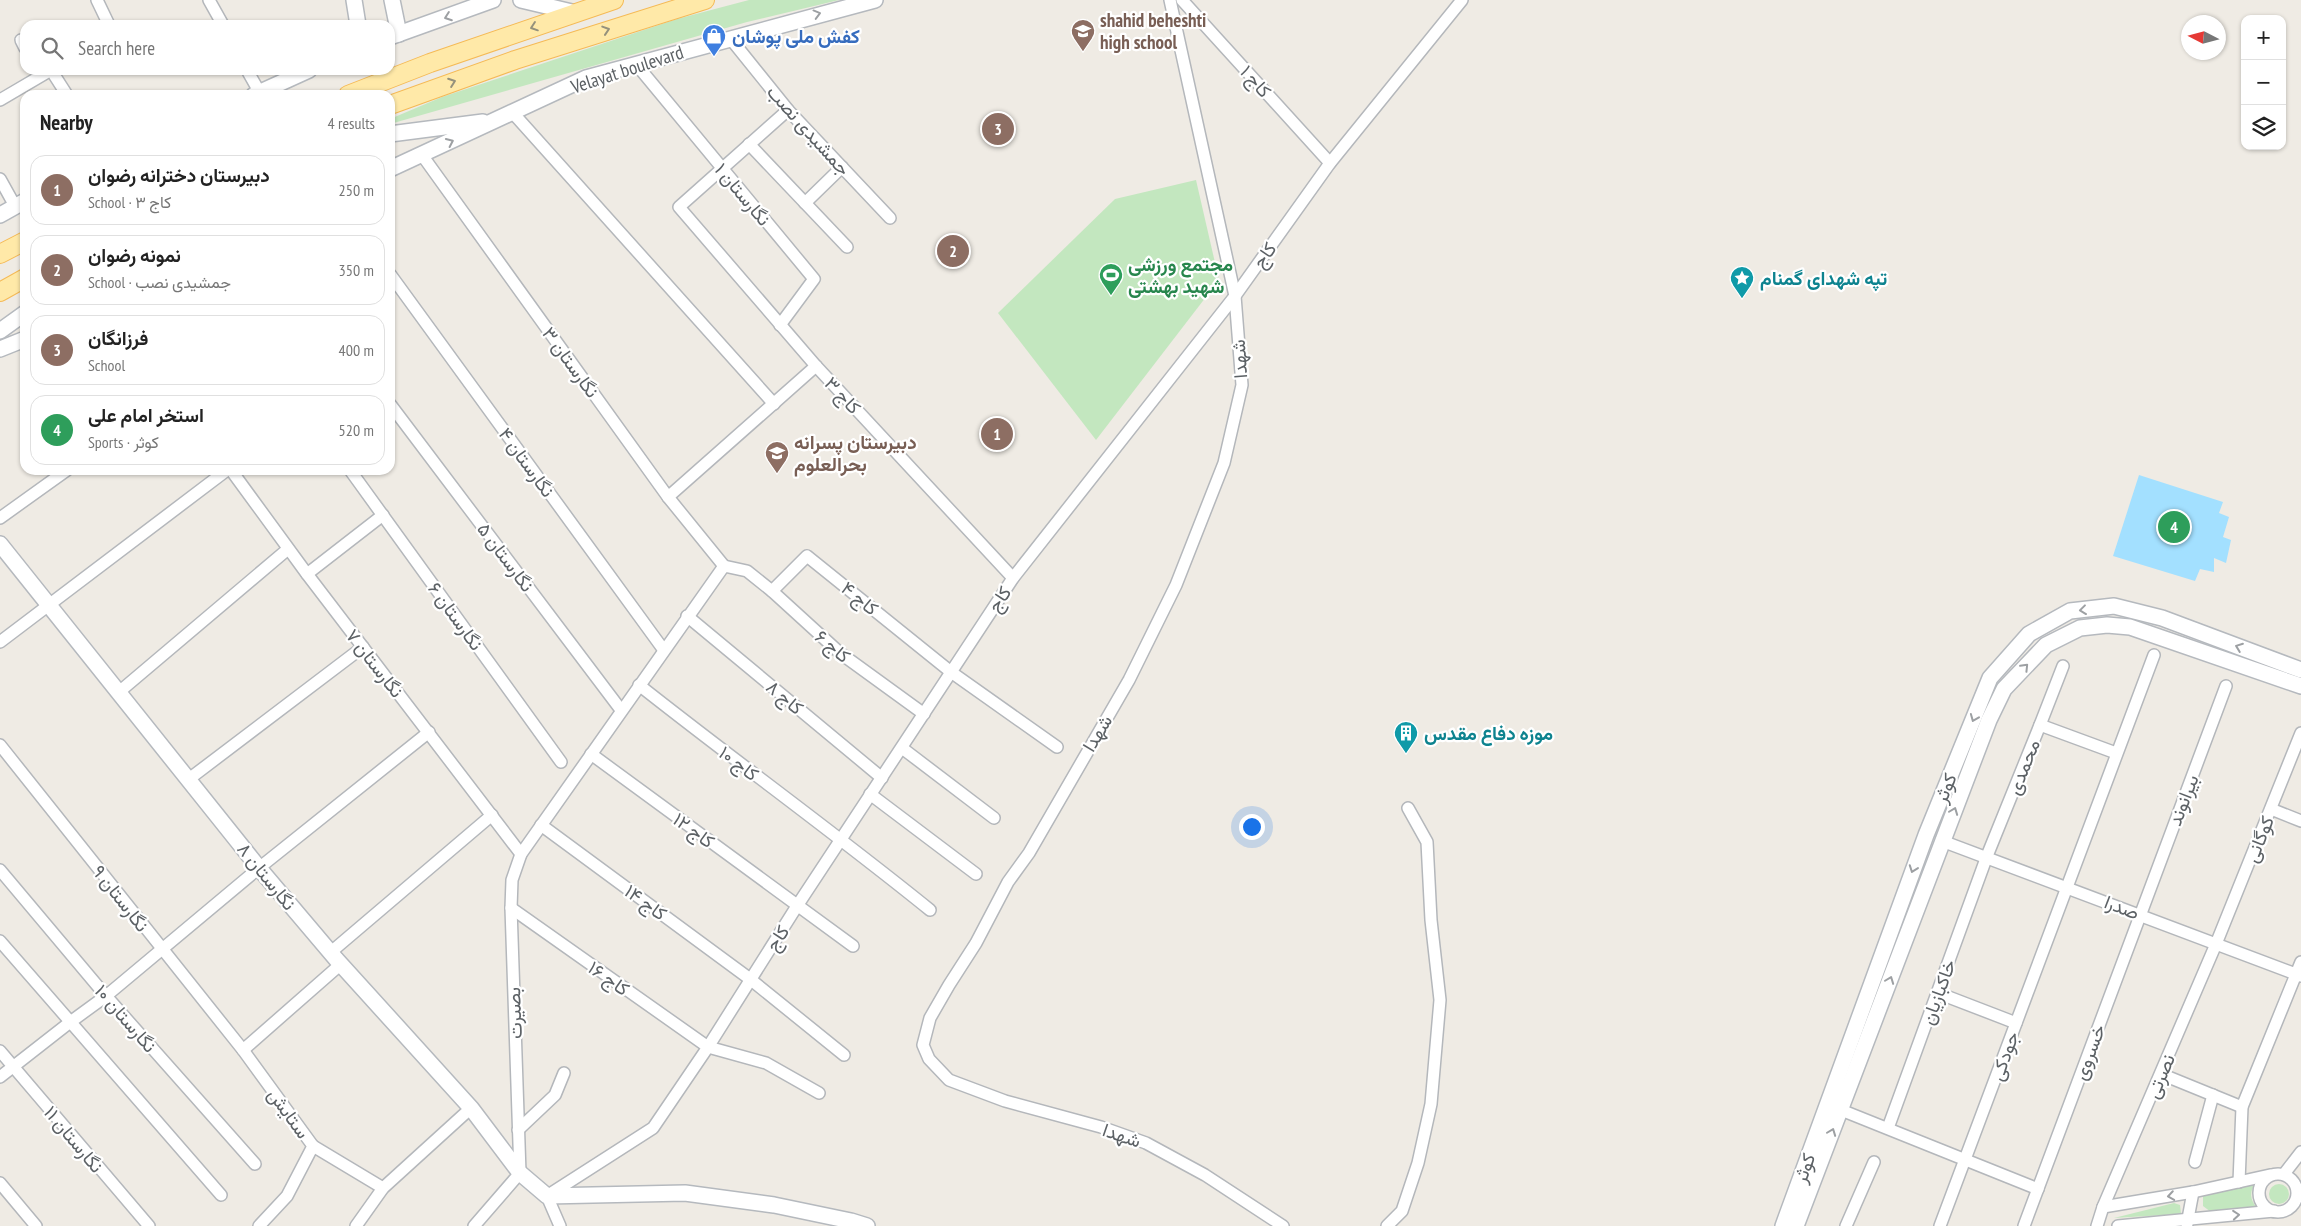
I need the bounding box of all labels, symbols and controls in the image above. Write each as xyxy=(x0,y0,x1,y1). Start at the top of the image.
place label: shahid beheshti high school xyxy=(1100,8,1206,54)
one-way arrow xyxy=(813,9,822,20)
one-way arrow xyxy=(444,11,452,21)
north arrow xyxy=(2181,15,2226,60)
map controls xyxy=(2241,15,2286,150)
button: + xyxy=(2241,15,2286,60)
school or university icon: shahid beheshti high school xyxy=(1070,18,1096,52)
search box xyxy=(20,20,395,75)
one-way arrow xyxy=(531,21,539,31)
shop icon: کفش ملی پوشان xyxy=(701,23,727,57)
place label: کفش ملی پوشان xyxy=(732,24,860,50)
one-way arrow xyxy=(601,26,610,36)
icon: search xyxy=(38,34,66,62)
text: Search here xyxy=(78,36,155,60)
street label: Velayat boulevard xyxy=(567,40,686,99)
street label: کاج ۱ xyxy=(1234,60,1277,103)
button: − xyxy=(2241,60,2286,105)
one-way arrow xyxy=(447,78,456,88)
street label: جمشیدی نصب xyxy=(762,80,856,180)
button: layers xyxy=(2241,105,2286,150)
text: Nearby xyxy=(40,109,93,136)
pin: 3 xyxy=(982,110,1014,148)
text: 4 results xyxy=(328,113,375,133)
one-way arrow xyxy=(445,137,454,148)
street label: نگارستان ۱ xyxy=(710,158,776,230)
text: دبیرستان دخترانه رضوان xyxy=(88,163,270,187)
text: 1 xyxy=(53,180,61,200)
text: 250 m xyxy=(339,180,374,200)
text: School · کاج ۳ xyxy=(88,192,171,212)
pin: 2 xyxy=(937,232,969,270)
street label: کاج xyxy=(1247,237,1282,273)
text: نمونه رضوان xyxy=(88,243,181,267)
place label: مجتمع ورزشی شهید بهشتی xyxy=(1128,252,1233,298)
text: 2 xyxy=(53,260,61,280)
text: 350 m xyxy=(339,260,374,280)
sports icon: مجتمع ورزشی شهید بهشتی xyxy=(1098,262,1124,296)
place icon: تپه شهدای گمنام xyxy=(1729,265,1755,299)
place label: تپه شهدای گمنام xyxy=(1760,266,1887,292)
text: School · جمشیدی نصب xyxy=(88,272,231,292)
street label: نگارستان ۳ xyxy=(537,322,605,402)
text: فرزانگان xyxy=(88,326,148,350)
street label: شهدا xyxy=(1226,339,1252,379)
text: 3 xyxy=(53,340,61,360)
text: 400 m xyxy=(339,340,374,360)
text: School xyxy=(88,355,125,375)
street label: کاج ۳ xyxy=(819,371,866,419)
text: استخر امام علی xyxy=(88,403,204,427)
pin: 1 xyxy=(981,415,1013,453)
text: 4 xyxy=(53,420,61,440)
text: 520 m xyxy=(339,420,374,440)
street label: نگارستان ۴ xyxy=(494,423,560,501)
place label: دبیرستان پسرانه بحرالعلوم xyxy=(794,430,917,477)
text: Sports · کوثر xyxy=(88,432,159,452)
school or university icon: دبیرستان پسرانه بحرالعلوم xyxy=(764,440,790,474)
pin: 4 xyxy=(2158,508,2190,546)
street label: نگارستان ۵ xyxy=(472,518,540,596)
street label: کاج ۴ xyxy=(836,576,883,621)
street label: نگارستان ۶ xyxy=(423,577,489,655)
street label: کاج xyxy=(982,582,1017,617)
one-way arrow xyxy=(2079,604,2087,615)
street label: نگارستان ۷ xyxy=(341,624,409,702)
street label: کاج ۶ xyxy=(810,624,856,669)
one-way arrow xyxy=(2235,643,2244,653)
one-way arrow xyxy=(2019,664,2028,673)
street label: کاج ۸ xyxy=(761,675,809,720)
street label: شهدا xyxy=(1077,710,1117,756)
one-way arrow xyxy=(1969,713,1980,722)
building icon: موزه دفاع مقدس xyxy=(1393,720,1419,754)
place label: موزه دفاع مقدس xyxy=(1424,721,1553,746)
street label: محمدی xyxy=(2001,736,2045,798)
street label: کاج ۱۰ xyxy=(714,740,764,787)
street label: کوثر xyxy=(1928,770,1962,807)
street label: بیرانوند xyxy=(2162,771,2204,829)
street label: کاج ۱۲ xyxy=(668,807,719,854)
one-way arrow xyxy=(1948,807,1958,816)
street label: کوگانی xyxy=(2239,812,2279,866)
your location xyxy=(1239,814,1265,840)
street label: نگارستان ۸ xyxy=(232,837,302,915)
street label: نگارستان ۹ xyxy=(87,860,155,936)
one-way arrow xyxy=(1909,864,1919,873)
street label: کاج ۱۴ xyxy=(620,879,672,926)
street label: صدرا xyxy=(2101,889,2143,925)
street label: کاج xyxy=(760,921,795,956)
street label: کاج ۱۶ xyxy=(583,955,634,1002)
street label: خاکبازیان xyxy=(1915,956,1961,1028)
one-way arrow xyxy=(1884,976,1894,984)
street label: نگارستان ۱۰ xyxy=(90,979,162,1057)
street label: بصیرت xyxy=(501,987,527,1039)
street label: خسروی xyxy=(2067,1021,2111,1083)
street label: جودکی xyxy=(1984,1028,2024,1084)
street label: نصرتی xyxy=(2140,1050,2180,1102)
street label: ستایش xyxy=(263,1083,315,1143)
street label: نگارستان ۱۱ xyxy=(39,1101,109,1177)
street label: شهدا xyxy=(1100,1117,1144,1153)
one-way arrow xyxy=(1827,1128,1837,1136)
street label: کوثر xyxy=(1787,1150,1820,1187)
one-way arrow xyxy=(2167,1190,2175,1201)
one-way arrow xyxy=(2232,1209,2240,1220)

